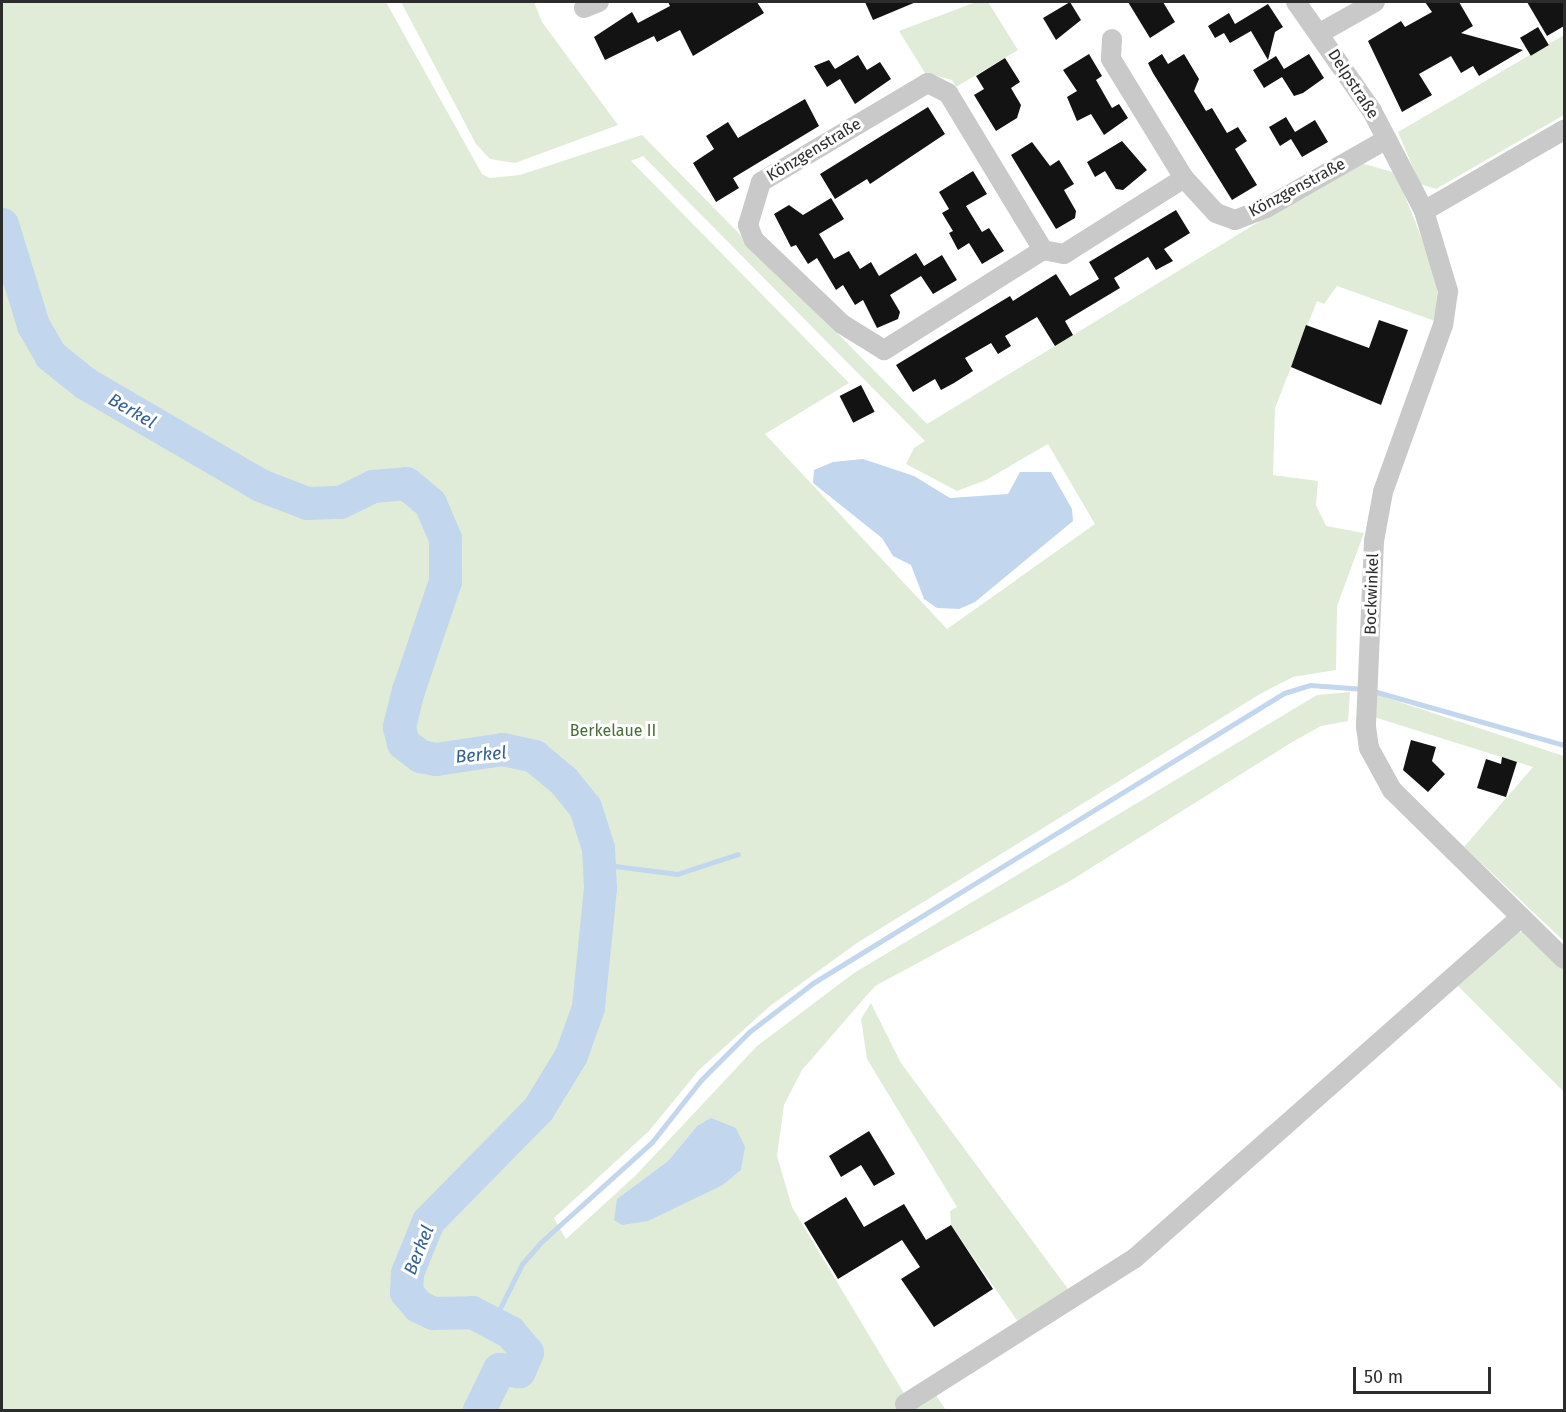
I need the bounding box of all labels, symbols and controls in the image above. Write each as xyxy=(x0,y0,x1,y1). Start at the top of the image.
street label: Delpstraße xyxy=(1323,46,1383,122)
street label: Könzgenstraße xyxy=(763,114,865,186)
street label: Könzgenstraße xyxy=(1245,154,1349,222)
water label: Berkel xyxy=(104,389,160,433)
street label: Bockwinkel xyxy=(1361,553,1383,635)
park label: Berkelaue II xyxy=(570,721,656,741)
water label: Berkel xyxy=(455,742,507,768)
water label: Berkel xyxy=(399,1222,439,1278)
scale bar xyxy=(1356,1355,1494,1393)
text: 50 m xyxy=(1364,1366,1403,1388)

